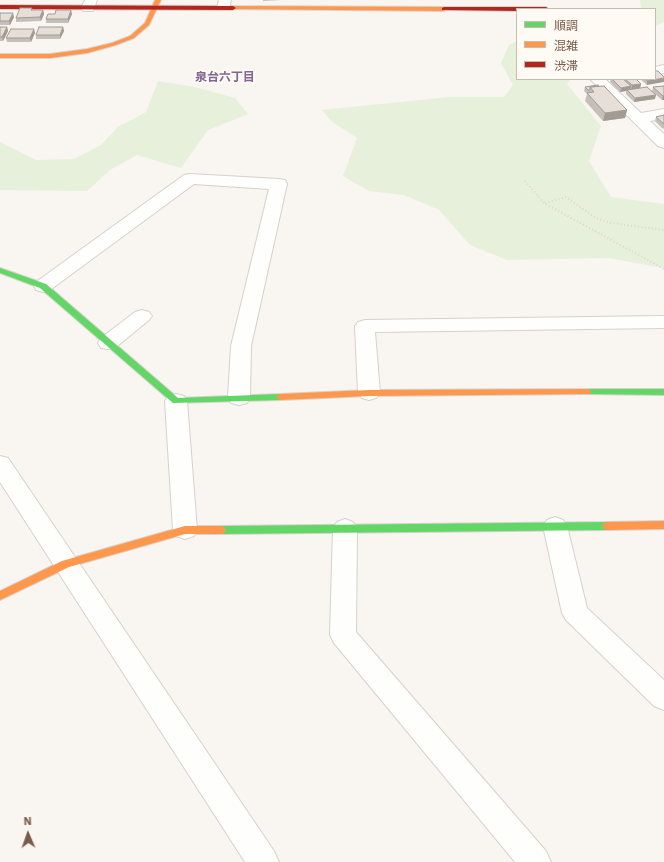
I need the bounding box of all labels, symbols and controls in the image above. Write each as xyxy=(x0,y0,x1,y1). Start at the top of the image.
legend xyxy=(516,8,656,80)
text: 順調 xyxy=(554,19,578,33)
text: 混雑 xyxy=(554,39,578,53)
text: 渋滞 xyxy=(554,59,578,73)
district label: 泉台六丁目 xyxy=(195,70,255,84)
north arrow xyxy=(8,814,48,854)
text: N xyxy=(23,815,32,828)

